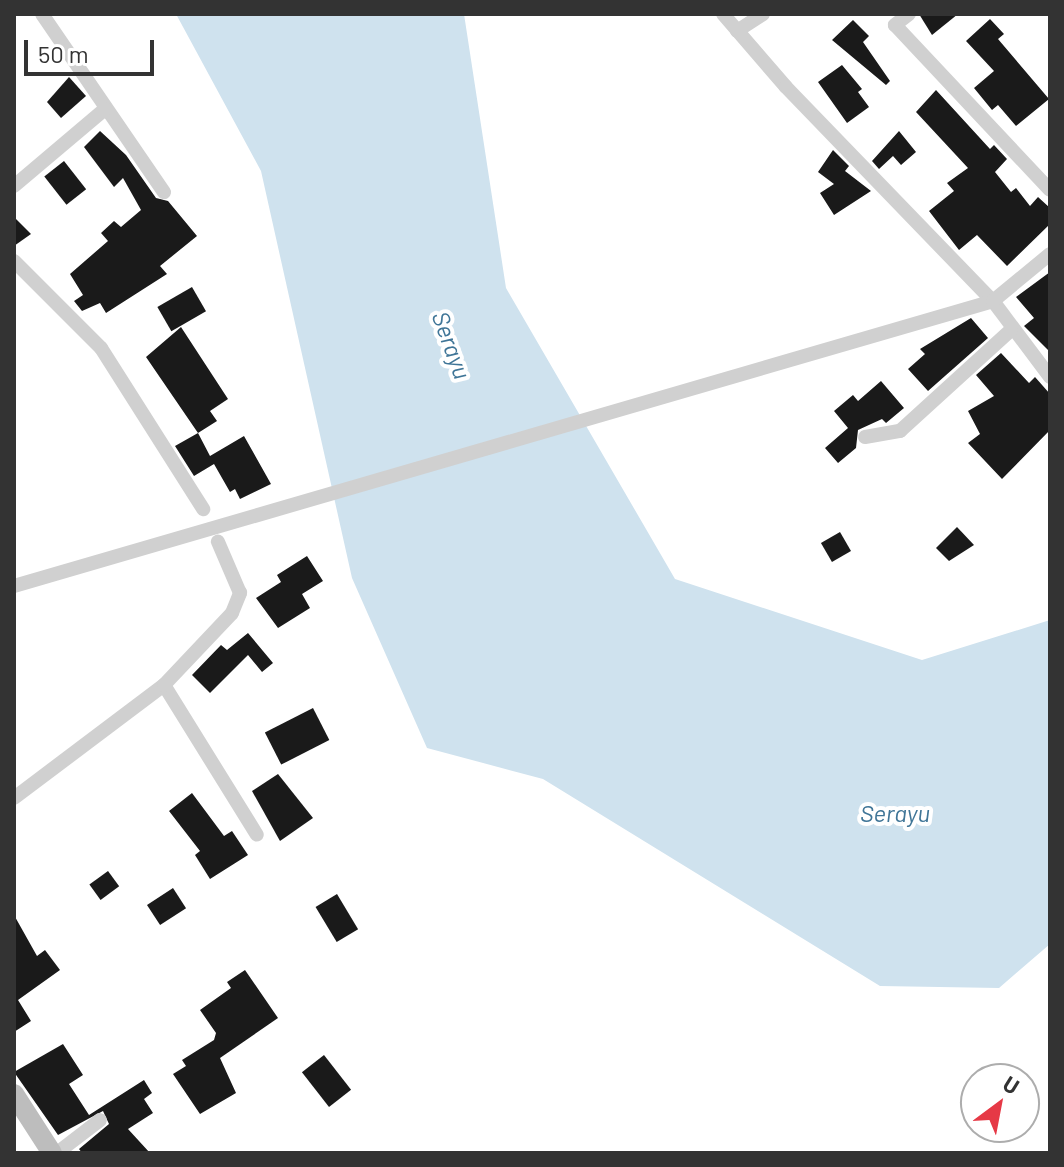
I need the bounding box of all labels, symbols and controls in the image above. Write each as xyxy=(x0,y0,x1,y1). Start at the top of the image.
scale bar xyxy=(28,24,158,74)
text: 50 m xyxy=(38,39,89,68)
water label: Serayu xyxy=(426,307,478,383)
water label: Serayu xyxy=(860,799,930,827)
north arrow xyxy=(960,1063,1040,1143)
text: U xyxy=(999,1070,1024,1099)

